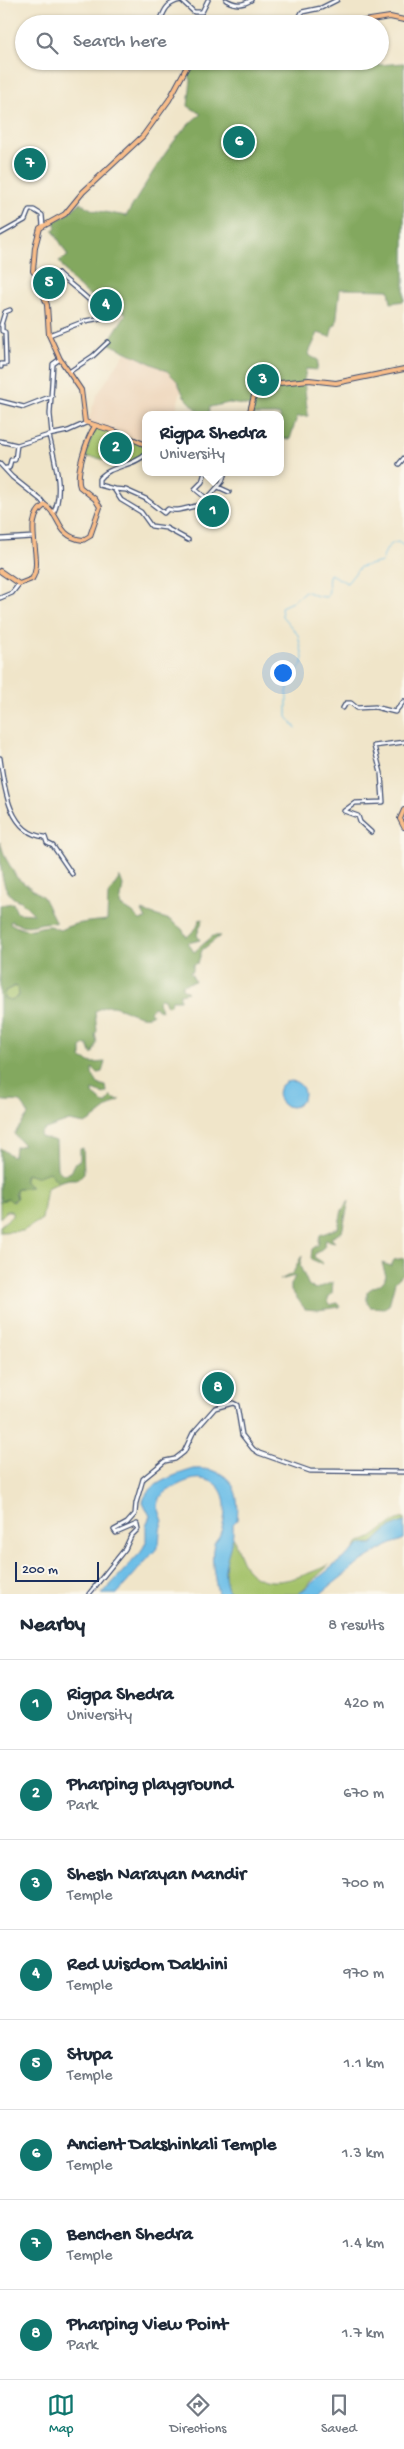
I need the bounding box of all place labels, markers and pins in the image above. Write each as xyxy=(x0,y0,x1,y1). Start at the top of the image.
pin: 6 xyxy=(223,123,255,161)
pin: 7 xyxy=(14,145,46,183)
pin: 5 xyxy=(33,264,65,302)
pin: 4 xyxy=(90,286,122,324)
pin: 3 xyxy=(247,361,279,399)
pin: 2 xyxy=(100,429,132,467)
pin: 1 xyxy=(197,492,229,530)
pin: 8 xyxy=(202,1369,234,1407)

